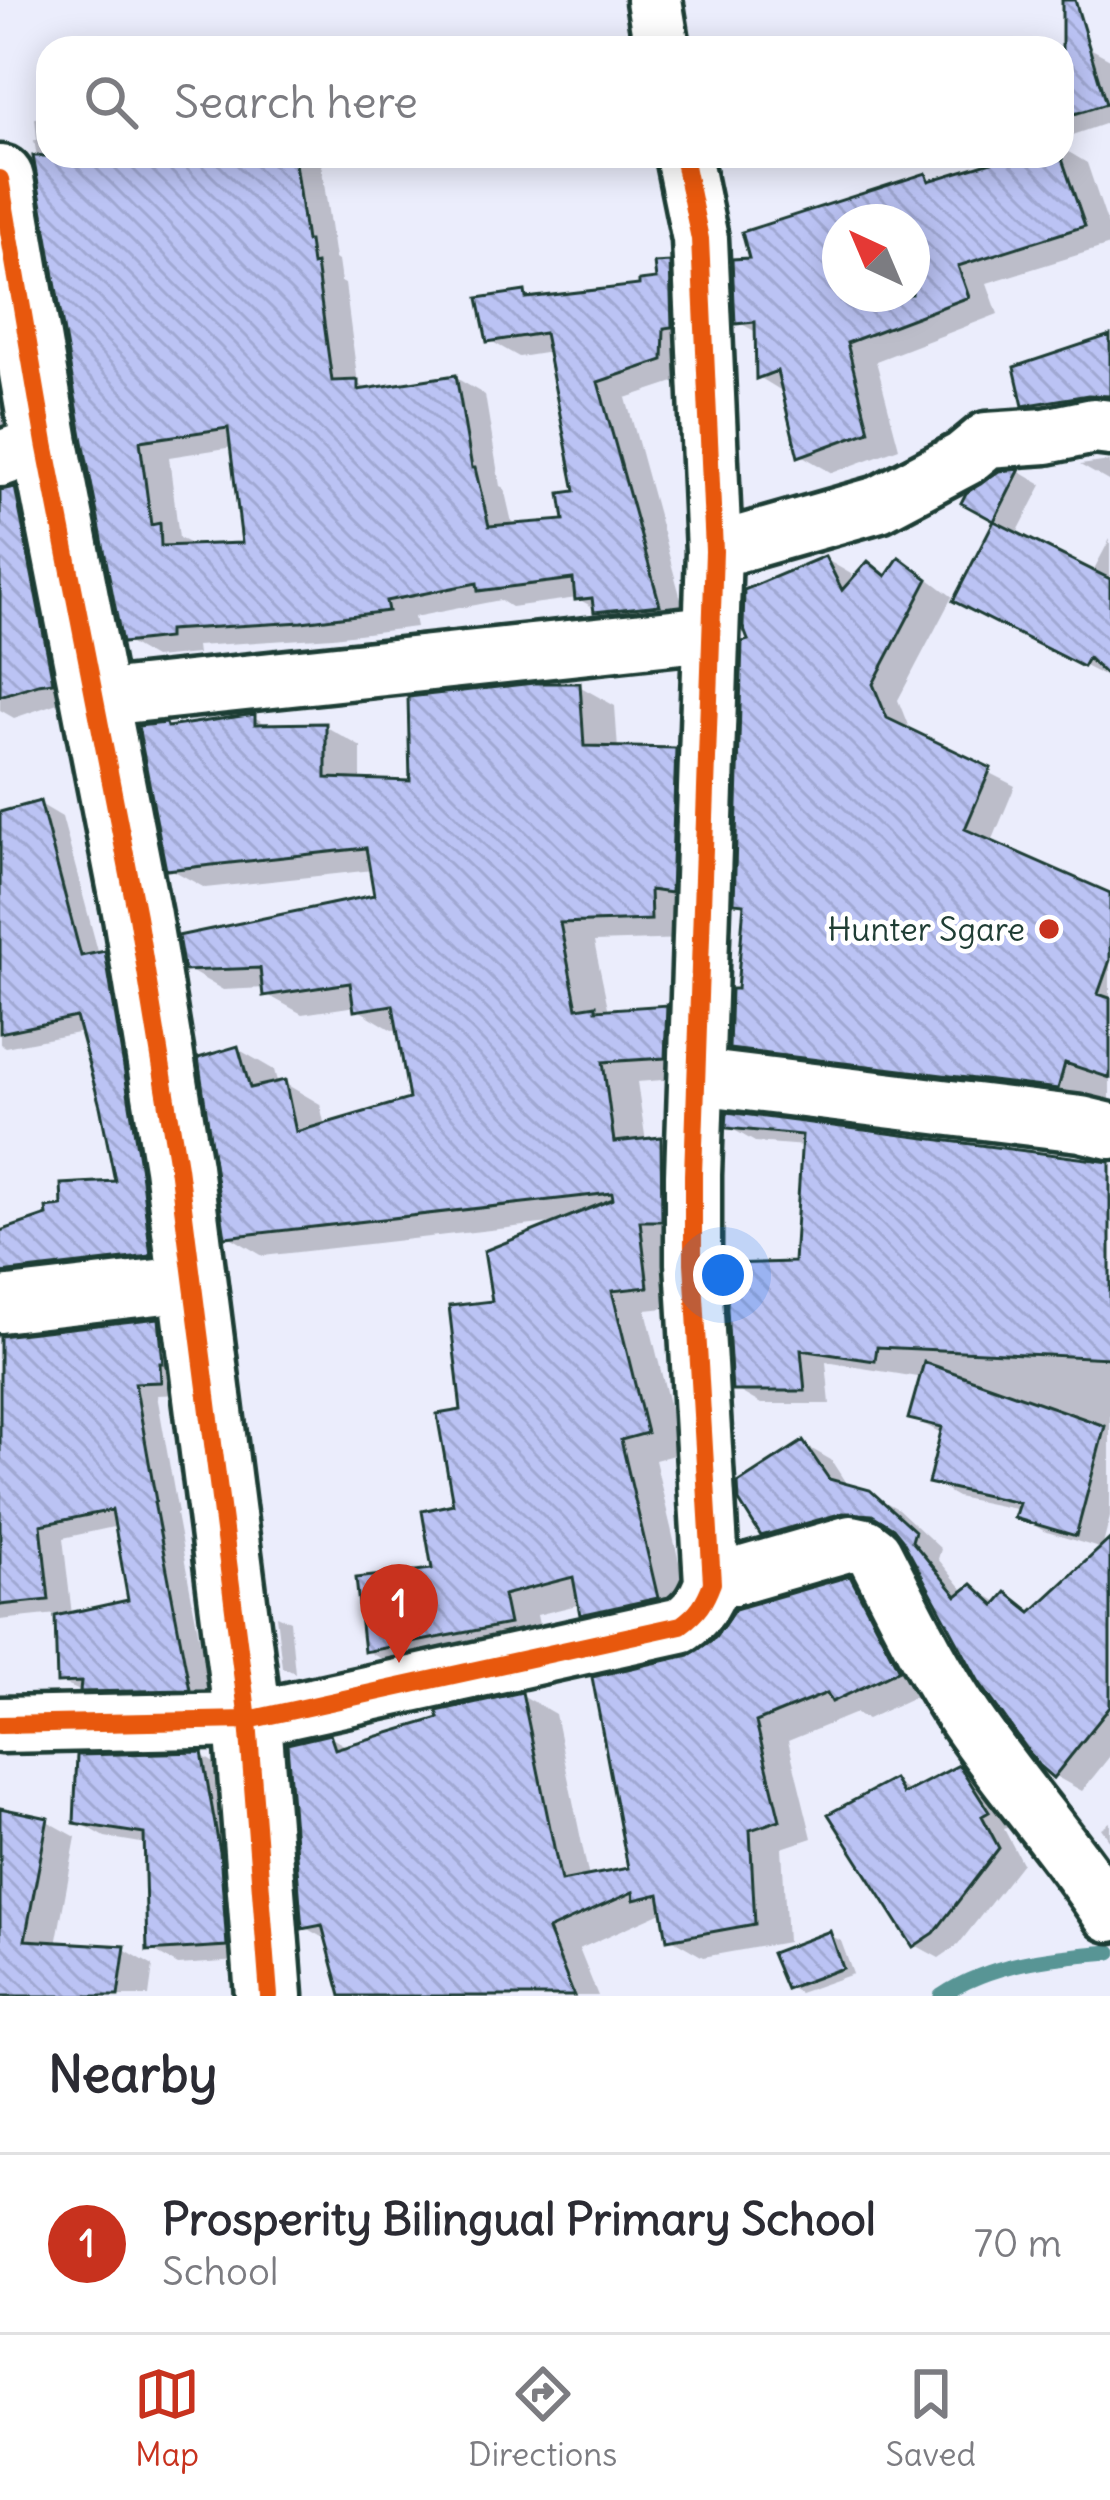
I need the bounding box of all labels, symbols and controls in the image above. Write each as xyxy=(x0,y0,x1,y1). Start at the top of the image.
search box xyxy=(36,36,1074,168)
icon: search xyxy=(78,69,144,135)
text: Search here xyxy=(174,74,418,130)
north arrow xyxy=(822,204,930,312)
place label: Hunter Sgare xyxy=(827,908,1025,950)
marker: Hunter Sgare xyxy=(1036,916,1062,942)
your location xyxy=(693,1245,753,1305)
pin: 1 xyxy=(360,1564,438,1663)
text: Nearby xyxy=(48,2042,217,2106)
text: Prosperity Bilingual Primary School xyxy=(162,2191,876,2247)
text: 1 xyxy=(79,2219,95,2268)
text: 70 m xyxy=(974,2219,1062,2268)
text: School xyxy=(162,2247,279,2296)
tab: Map xyxy=(134,2361,200,2475)
tab: Directions xyxy=(468,2361,617,2475)
tab: Saved xyxy=(886,2361,976,2475)

